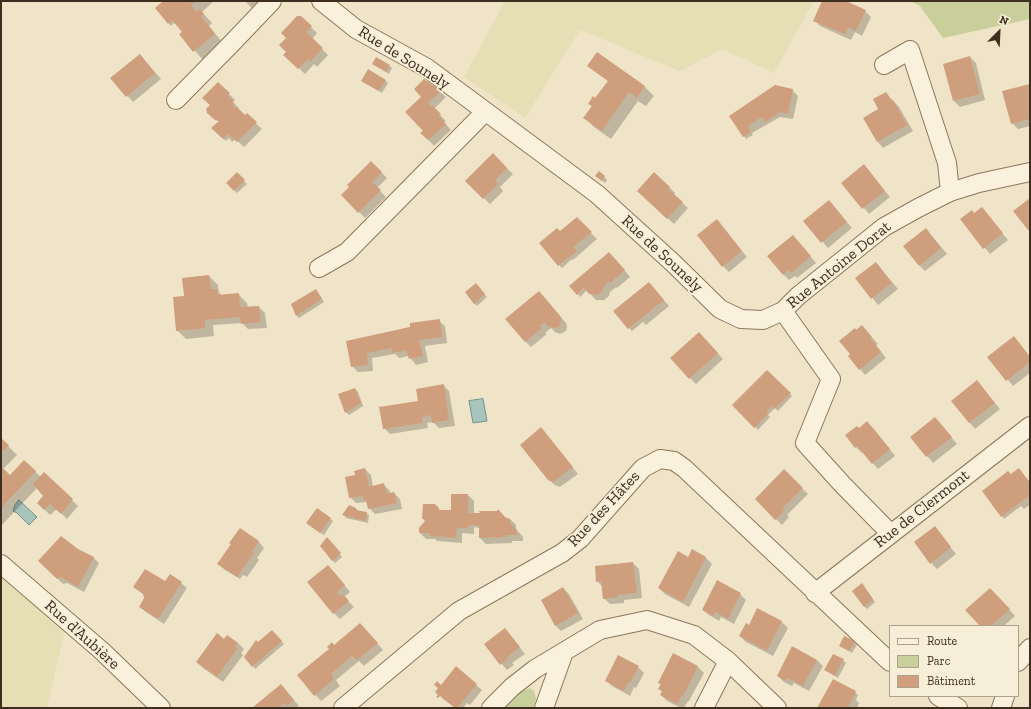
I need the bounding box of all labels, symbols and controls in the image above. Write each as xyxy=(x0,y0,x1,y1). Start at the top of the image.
north arrow xyxy=(979,12,1019,52)
text: N xyxy=(998,13,1011,28)
street label: Rue de Sounely xyxy=(355,22,453,94)
street label: Rue de Sounely xyxy=(617,211,707,297)
street label: Rue Antoine Dorat xyxy=(783,217,895,313)
street label: Rue de Clermont xyxy=(870,466,974,552)
street label: Rue des Hâtes xyxy=(564,467,644,551)
street label: Rue d'Aubière xyxy=(40,596,124,674)
legend xyxy=(889,625,1019,697)
text: Route xyxy=(927,634,957,648)
text: Parc xyxy=(927,654,950,668)
text: Bâtiment xyxy=(927,674,975,688)

